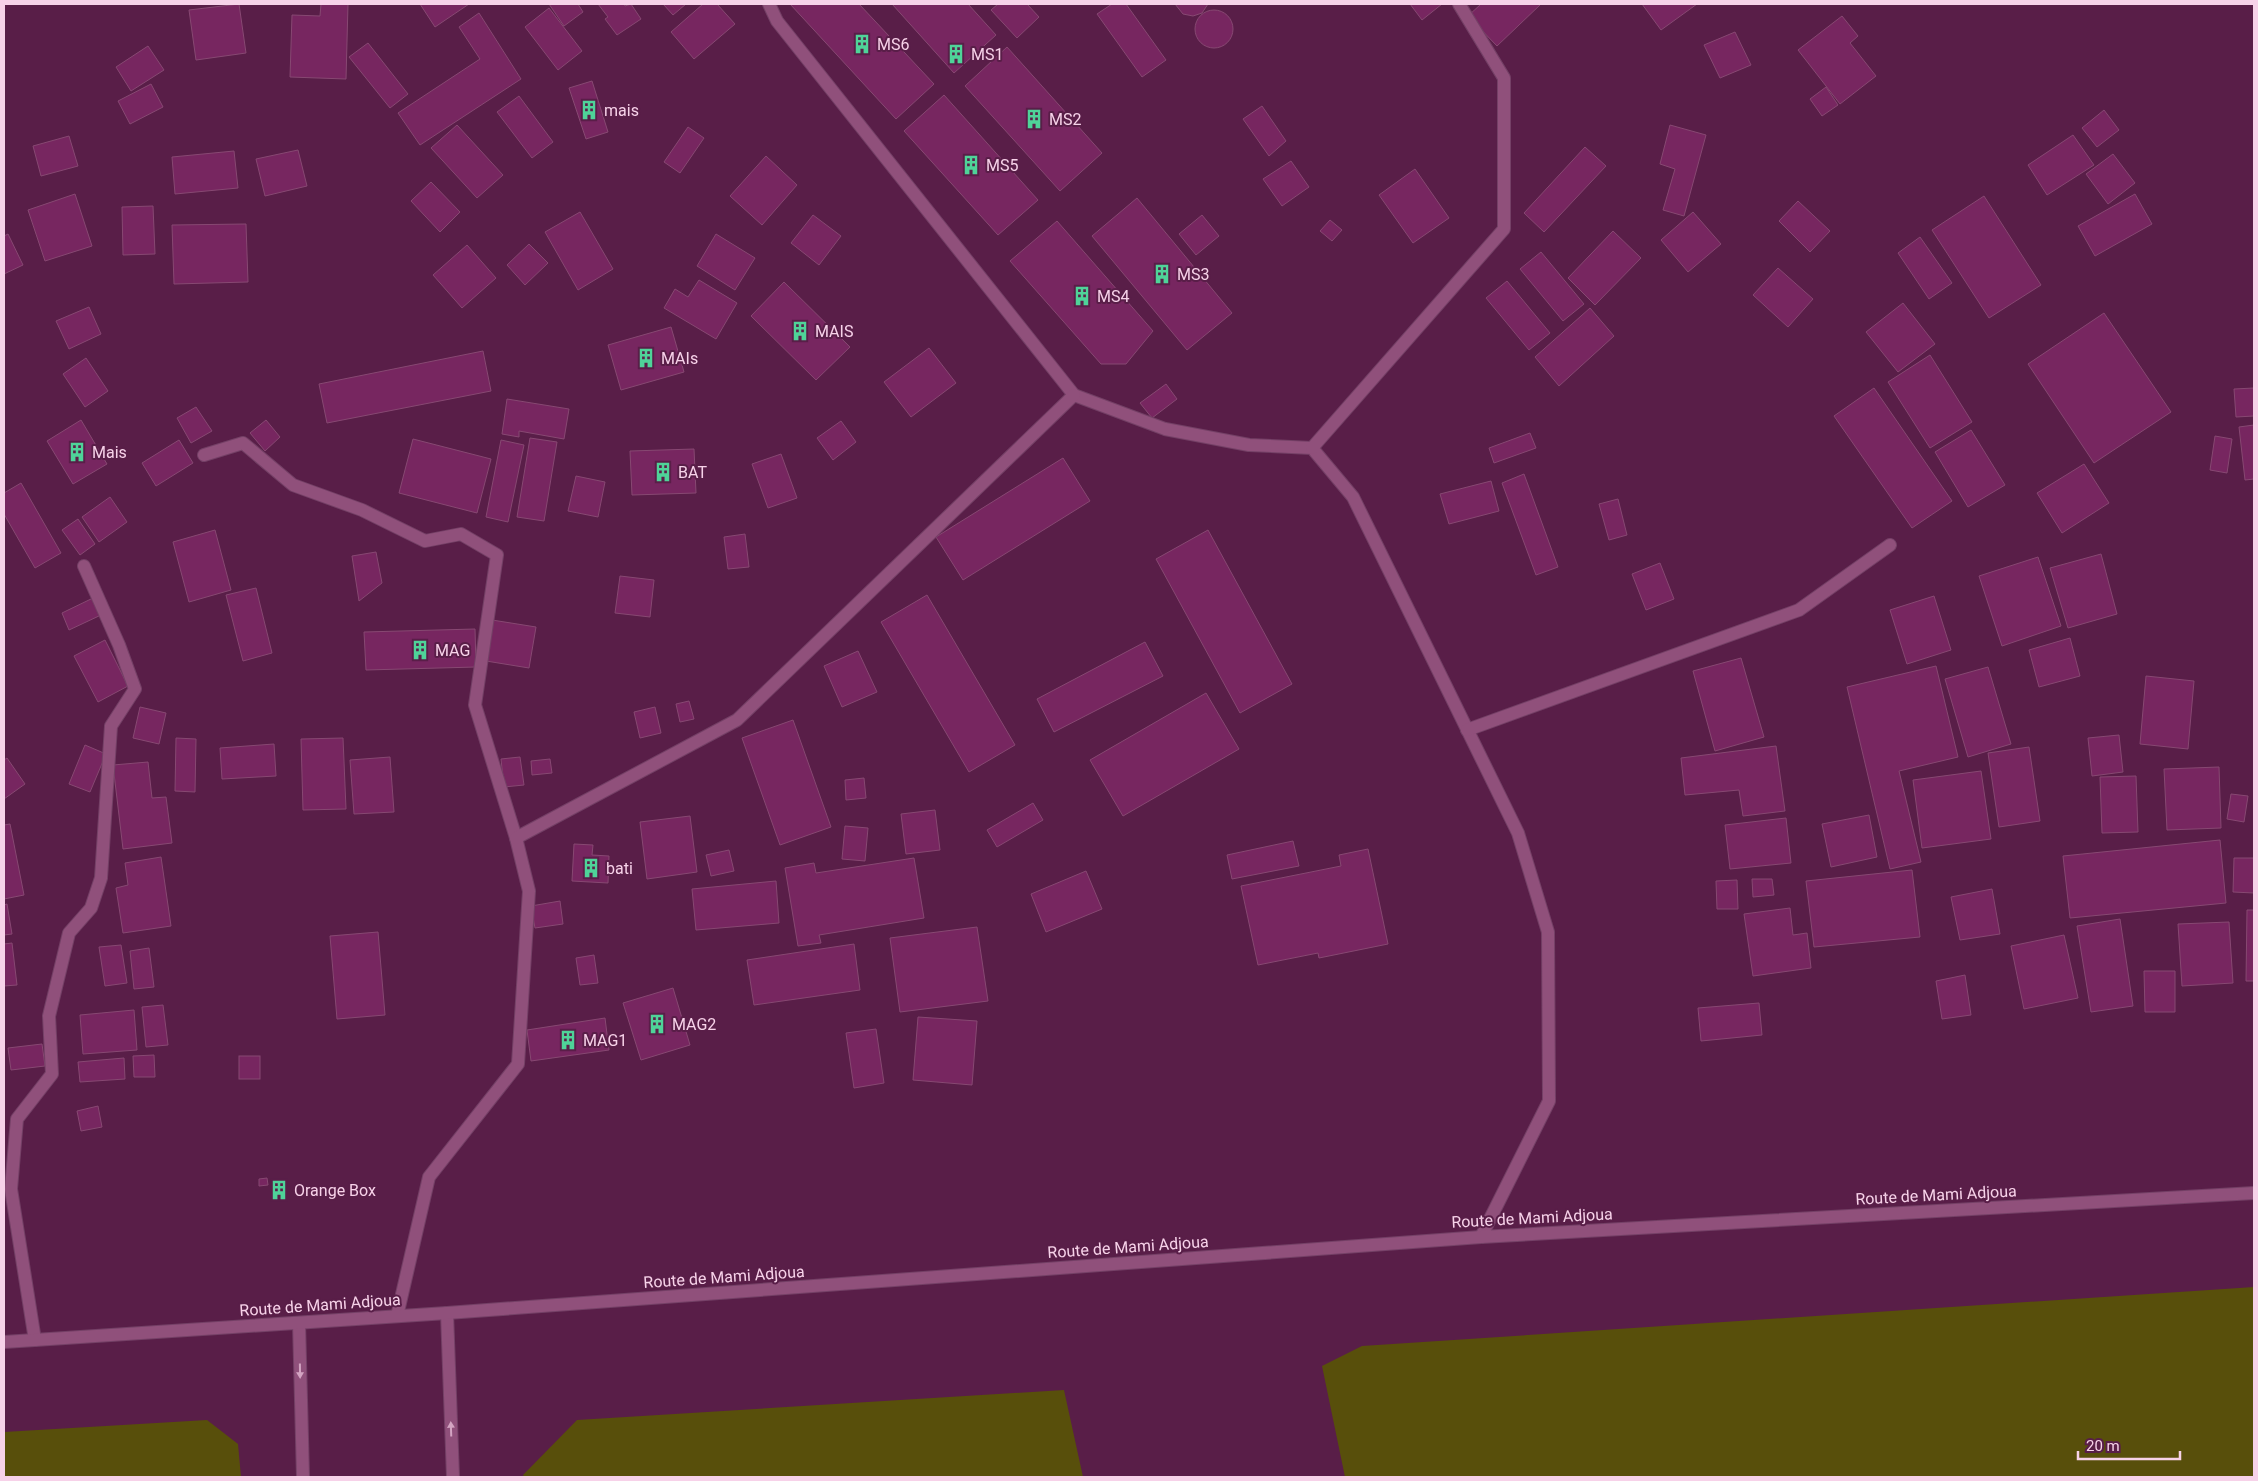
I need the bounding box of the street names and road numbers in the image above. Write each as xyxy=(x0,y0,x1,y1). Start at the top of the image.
street label: Route de Mami Adjoua xyxy=(1855,1181,2017,1209)
street label: Route de Mami Adjoua xyxy=(1451,1204,1613,1232)
street label: Route de Mami Adjoua xyxy=(1047,1232,1209,1262)
street label: Route de Mami Adjoua xyxy=(643,1262,805,1292)
street label: Route de Mami Adjoua xyxy=(239,1290,401,1320)

